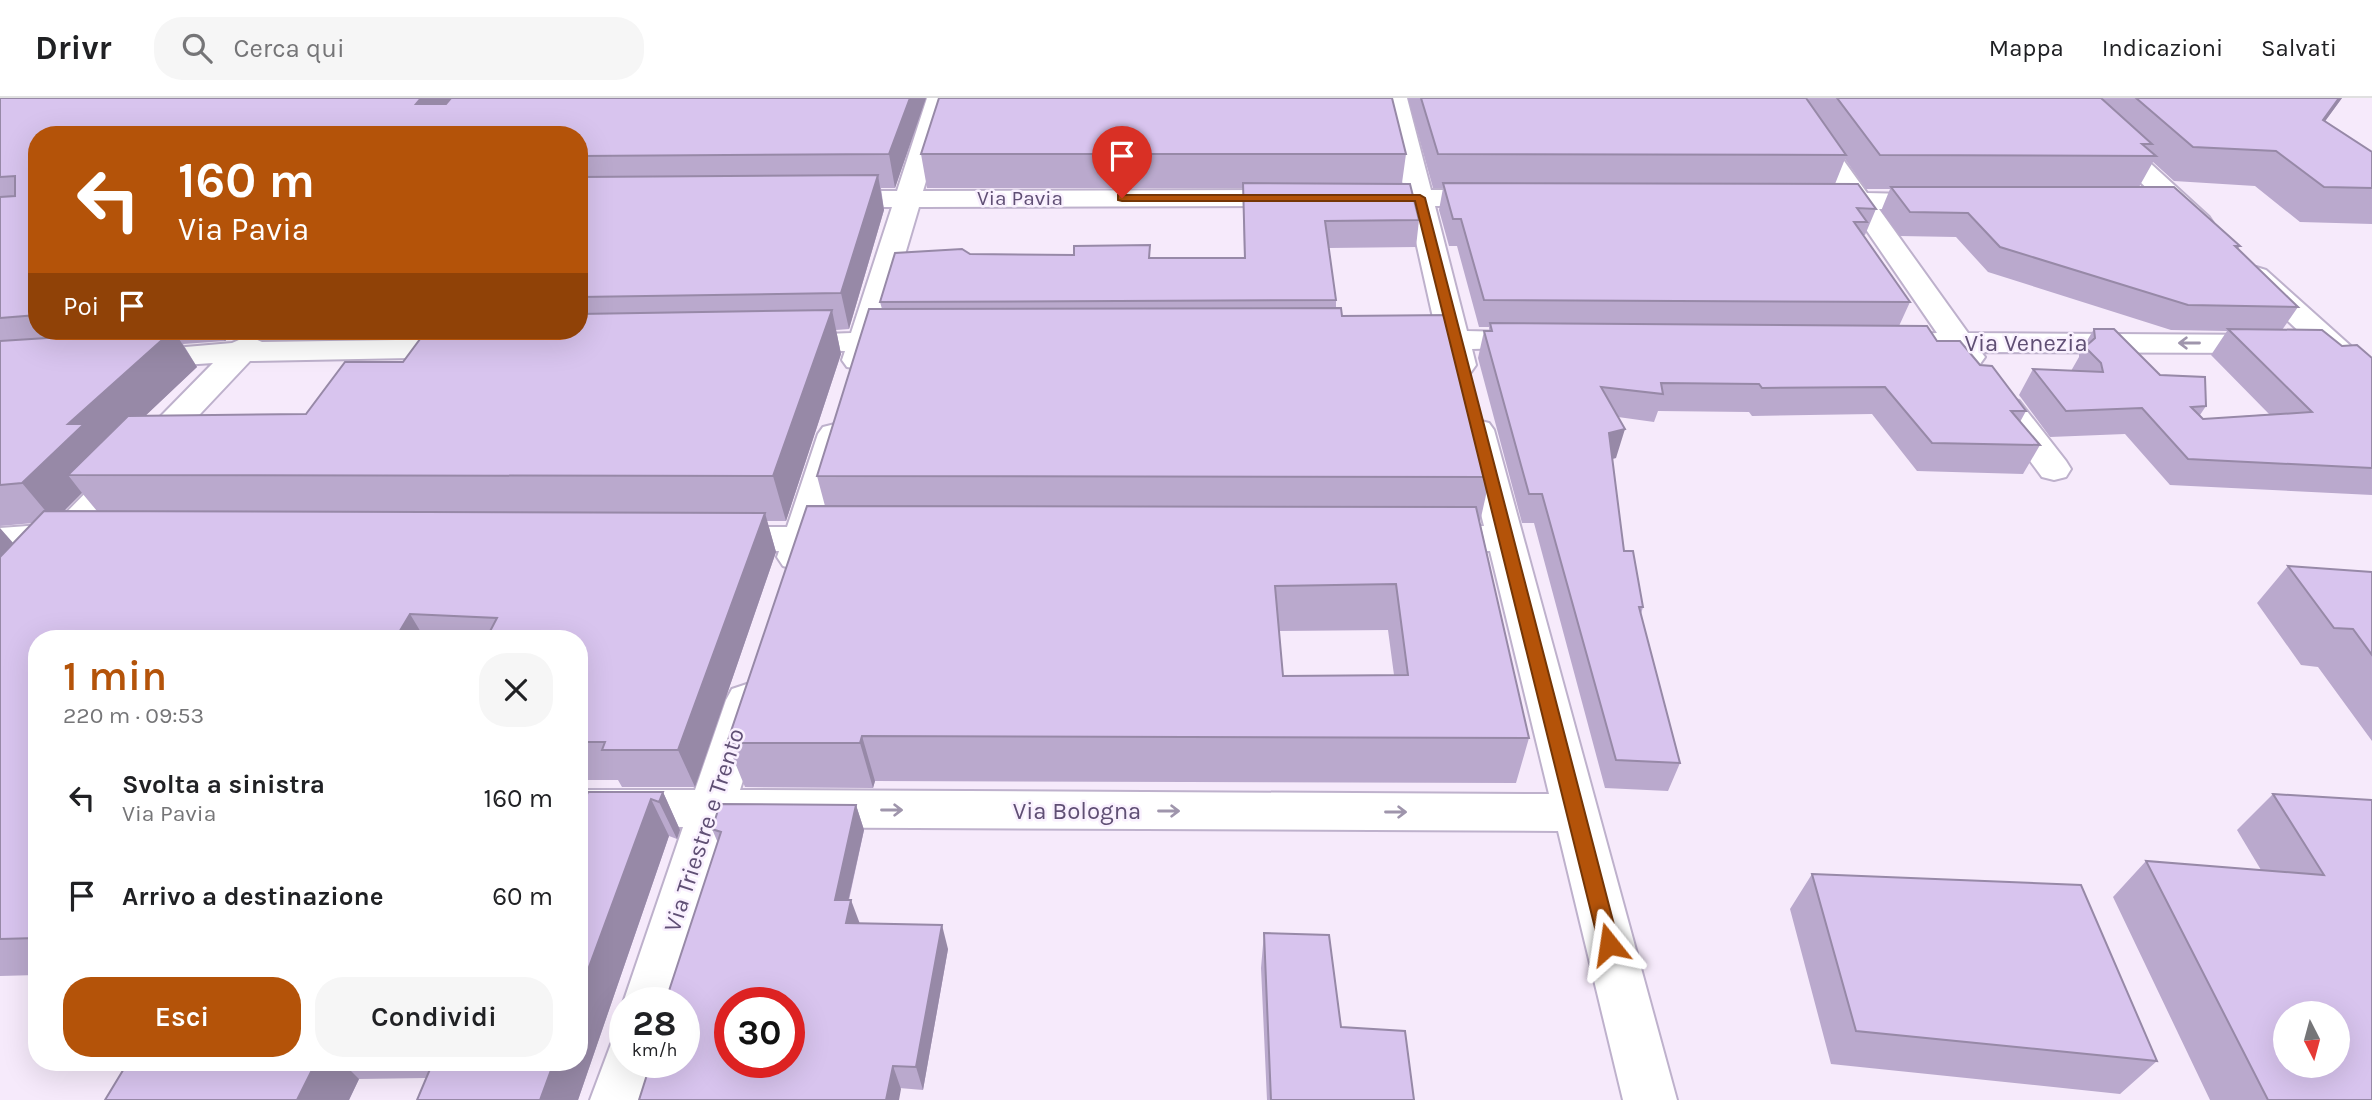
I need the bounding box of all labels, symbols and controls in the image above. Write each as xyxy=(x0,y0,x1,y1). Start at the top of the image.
search box xyxy=(154,17,644,80)
text: Drivr xyxy=(35,29,112,67)
icon: search xyxy=(178,29,216,67)
text: Cerca qui xyxy=(234,33,345,64)
text: Mappa xyxy=(1989,34,2064,62)
text: Indicazioni xyxy=(2102,34,2223,62)
text: Salvati xyxy=(2261,34,2337,62)
pin xyxy=(1092,126,1152,198)
icon: arrive xyxy=(1103,137,1141,175)
text: 160 m xyxy=(178,152,315,209)
icon: left xyxy=(63,154,154,245)
street label: Via Pavia xyxy=(977,186,1063,210)
text: Via Pavia xyxy=(178,211,309,248)
icon: arrive xyxy=(113,287,151,325)
text: Poi xyxy=(63,291,99,322)
street label: Via Venezia xyxy=(1964,329,2088,357)
one-way arrow xyxy=(2178,336,2201,350)
text: 1 min xyxy=(63,651,167,701)
button: close xyxy=(479,653,553,727)
text: 220 m · 09:53 xyxy=(63,702,204,729)
street label: Via Triestre e Trento xyxy=(658,725,750,935)
text: Svolta a sinistra xyxy=(122,769,325,800)
icon: left xyxy=(63,779,101,817)
text: 160 m xyxy=(484,783,553,814)
street label: Via Bologna xyxy=(1013,797,1141,825)
text: Via Pavia xyxy=(122,800,216,827)
one-way arrow xyxy=(881,803,904,817)
one-way arrow xyxy=(1157,804,1180,818)
one-way arrow xyxy=(1385,806,1408,819)
icon: arrive xyxy=(63,877,101,915)
text: Arrivo a destinazione xyxy=(122,881,384,912)
text: 60 m xyxy=(492,881,553,912)
position arrow xyxy=(1572,907,1646,981)
button: Esci xyxy=(63,977,301,1057)
button: Condividi xyxy=(315,977,553,1057)
speed limit sign: 30 xyxy=(714,987,805,1078)
north arrow xyxy=(2273,1001,2350,1078)
map controls xyxy=(2273,1001,2350,1078)
text: 28 xyxy=(633,1003,676,1044)
text: km/h xyxy=(632,1039,677,1061)

